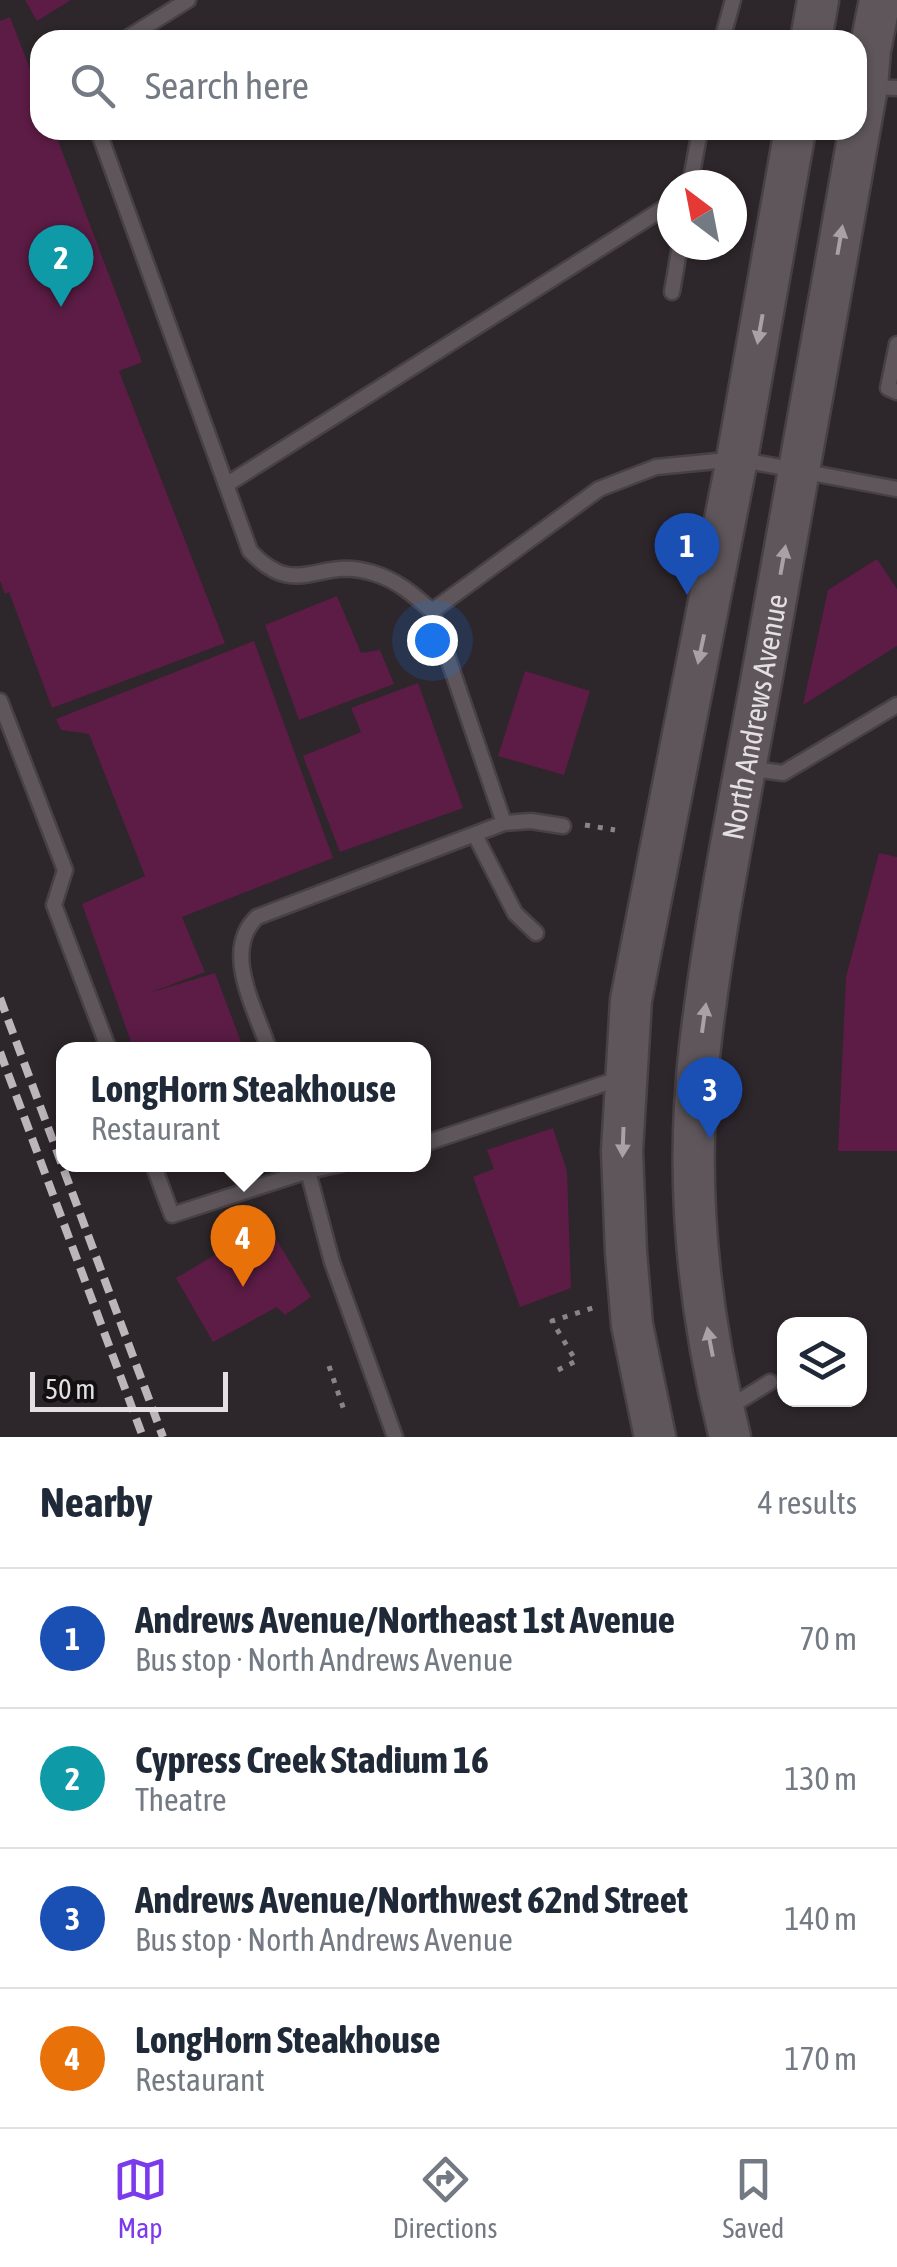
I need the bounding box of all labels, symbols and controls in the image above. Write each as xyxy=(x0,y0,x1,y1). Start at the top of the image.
search box xyxy=(30,30,867,140)
icon: search xyxy=(65,58,120,113)
text: Search here xyxy=(145,64,309,107)
north arrow xyxy=(657,170,747,260)
pin: 2 xyxy=(28,224,94,307)
one-way arrow xyxy=(833,224,848,255)
one-way arrow xyxy=(752,314,767,346)
pin: 1 xyxy=(654,512,720,595)
one-way arrow xyxy=(776,544,791,575)
street label: North Andrews Avenue xyxy=(715,591,794,842)
your location xyxy=(407,615,458,666)
one-way arrow xyxy=(692,634,708,665)
one-way arrow xyxy=(697,1002,713,1033)
popup xyxy=(56,1042,431,1172)
pin: 3 xyxy=(678,1056,742,1139)
text: LongHorn Steakhouse xyxy=(91,1067,396,1110)
text: Restaurant xyxy=(91,1110,220,1147)
one-way arrow xyxy=(615,1126,631,1158)
pin: 4 xyxy=(210,1204,276,1287)
map controls xyxy=(777,1317,867,1407)
button: layers xyxy=(777,1317,867,1407)
one-way arrow xyxy=(702,1325,717,1357)
scale bar xyxy=(30,1367,228,1412)
text: 50 m xyxy=(45,1373,95,1405)
text: Nearby xyxy=(40,1478,153,1526)
text: 4 results xyxy=(758,1484,857,1521)
text: Andrews Avenue/Northeast 1st Avenue xyxy=(135,1598,675,1641)
text: 1 xyxy=(65,1620,80,1657)
text: 70 m xyxy=(799,1620,857,1657)
text: Bus stop · North Andrews Avenue xyxy=(135,1641,513,1678)
text: Cypress Creek Stadium 16 xyxy=(135,1738,489,1781)
text: 2 xyxy=(65,1760,80,1797)
text: 130 m xyxy=(784,1760,857,1797)
text: Theatre xyxy=(135,1781,227,1818)
text: Andrews Avenue/Northwest 62nd Street xyxy=(135,1878,688,1921)
text: 3 xyxy=(65,1900,80,1937)
text: 140 m xyxy=(784,1900,857,1937)
text: Bus stop · North Andrews Avenue xyxy=(135,1921,513,1958)
text: LongHorn Steakhouse xyxy=(135,2018,441,2061)
text: 4 xyxy=(65,2040,80,2077)
text: 170 m xyxy=(784,2040,857,2077)
text: Restaurant xyxy=(135,2061,265,2098)
tab: Map xyxy=(113,2152,168,2244)
tab: Directions xyxy=(393,2152,497,2244)
tab: Saved xyxy=(723,2152,784,2244)

